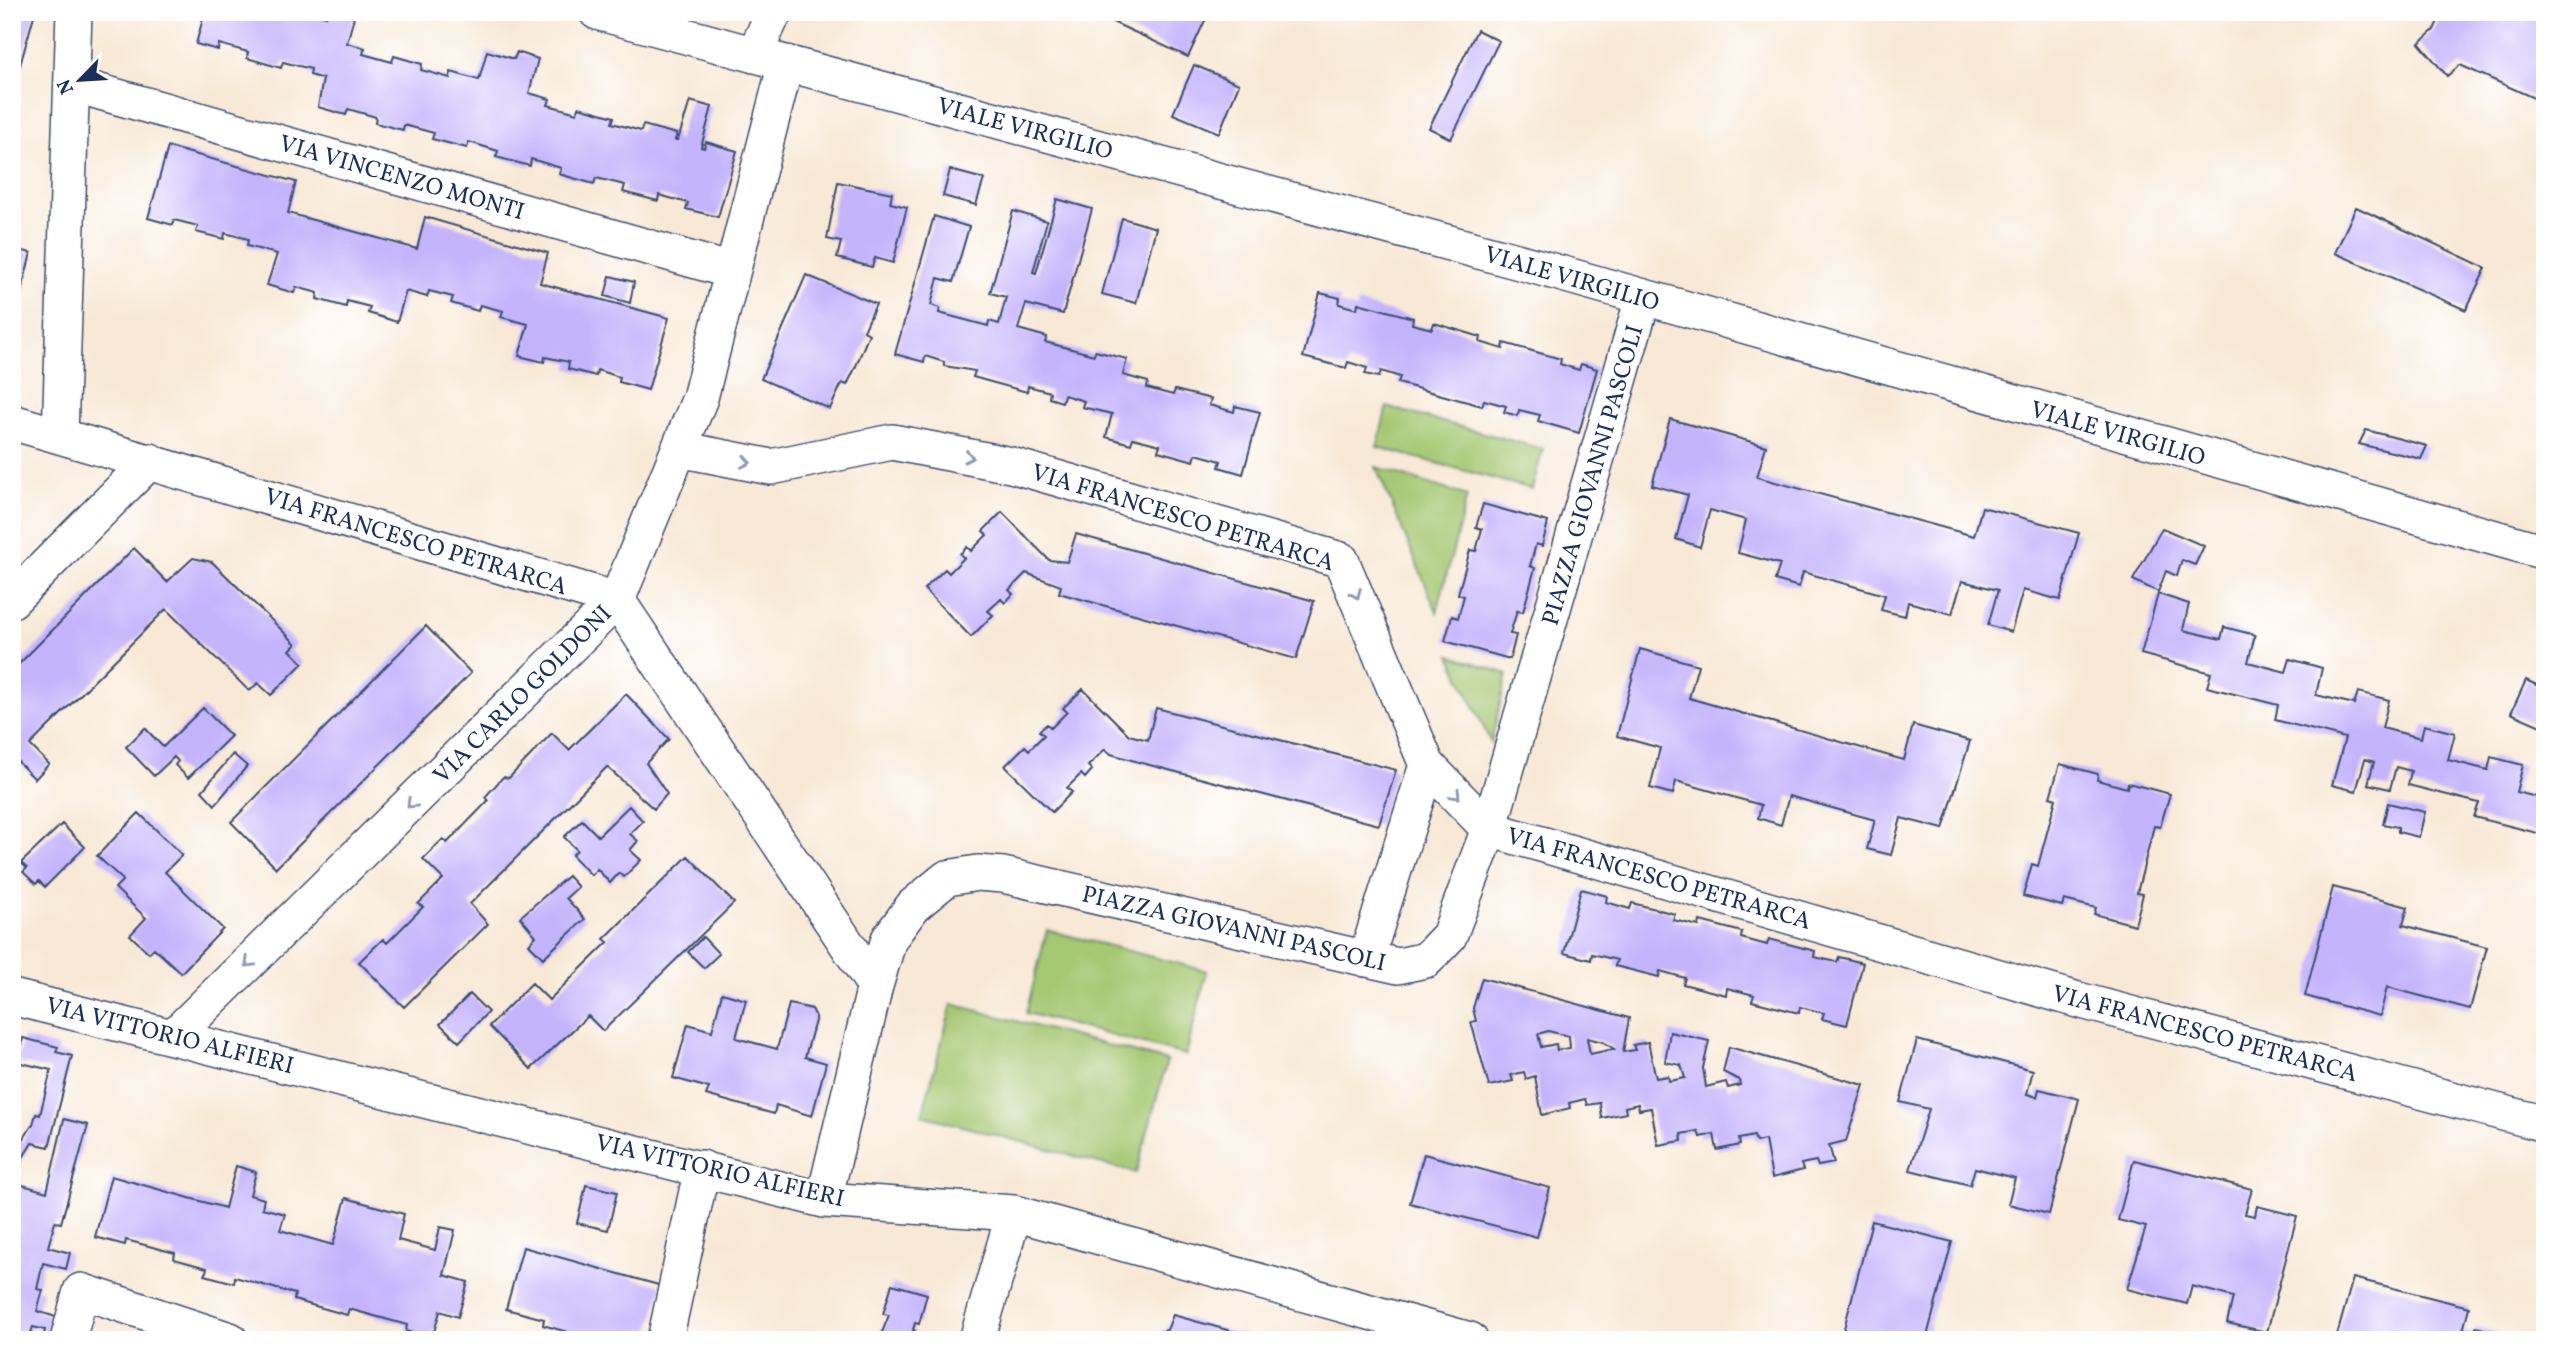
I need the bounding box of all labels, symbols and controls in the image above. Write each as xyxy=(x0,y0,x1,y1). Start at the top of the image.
north arrow xyxy=(46,46,116,116)
text: N xyxy=(52,74,81,98)
street label: VIALE VIRGILIO xyxy=(933,90,1116,170)
street label: VIA VINCENZO MONTI xyxy=(275,128,528,230)
street label: VIALE VIRGILIO xyxy=(1480,239,1663,321)
street label: PIAZZA GIOVANNI PASCOLI xyxy=(1535,321,1653,630)
street label: VIALE VIRGILIO xyxy=(2026,394,2209,476)
one-way arrow xyxy=(963,448,975,463)
one-way arrow xyxy=(740,454,752,469)
street label: VIA FRANCESCO PETRARCA xyxy=(1027,457,1338,581)
street label: VIA FRANCESCO PETRARCA xyxy=(260,481,571,605)
one-way arrow xyxy=(1347,587,1361,599)
street label: VIA CARLO GOLDONI xyxy=(426,598,621,793)
one-way arrow xyxy=(1448,787,1461,800)
one-way arrow xyxy=(406,795,419,808)
street label: VIA FRANCESCO PETRARCA xyxy=(1502,820,1815,940)
street label: PIAZZA GIOVANNI PASCOLI xyxy=(1078,878,1389,982)
one-way arrow xyxy=(245,955,258,968)
street label: VIA FRANCESCO PETRARCA xyxy=(2048,978,2361,1092)
street label: VIA VITTORIO ALFIERI xyxy=(42,990,297,1084)
street label: VIA VITTORIO ALFIERI xyxy=(592,1127,847,1217)

